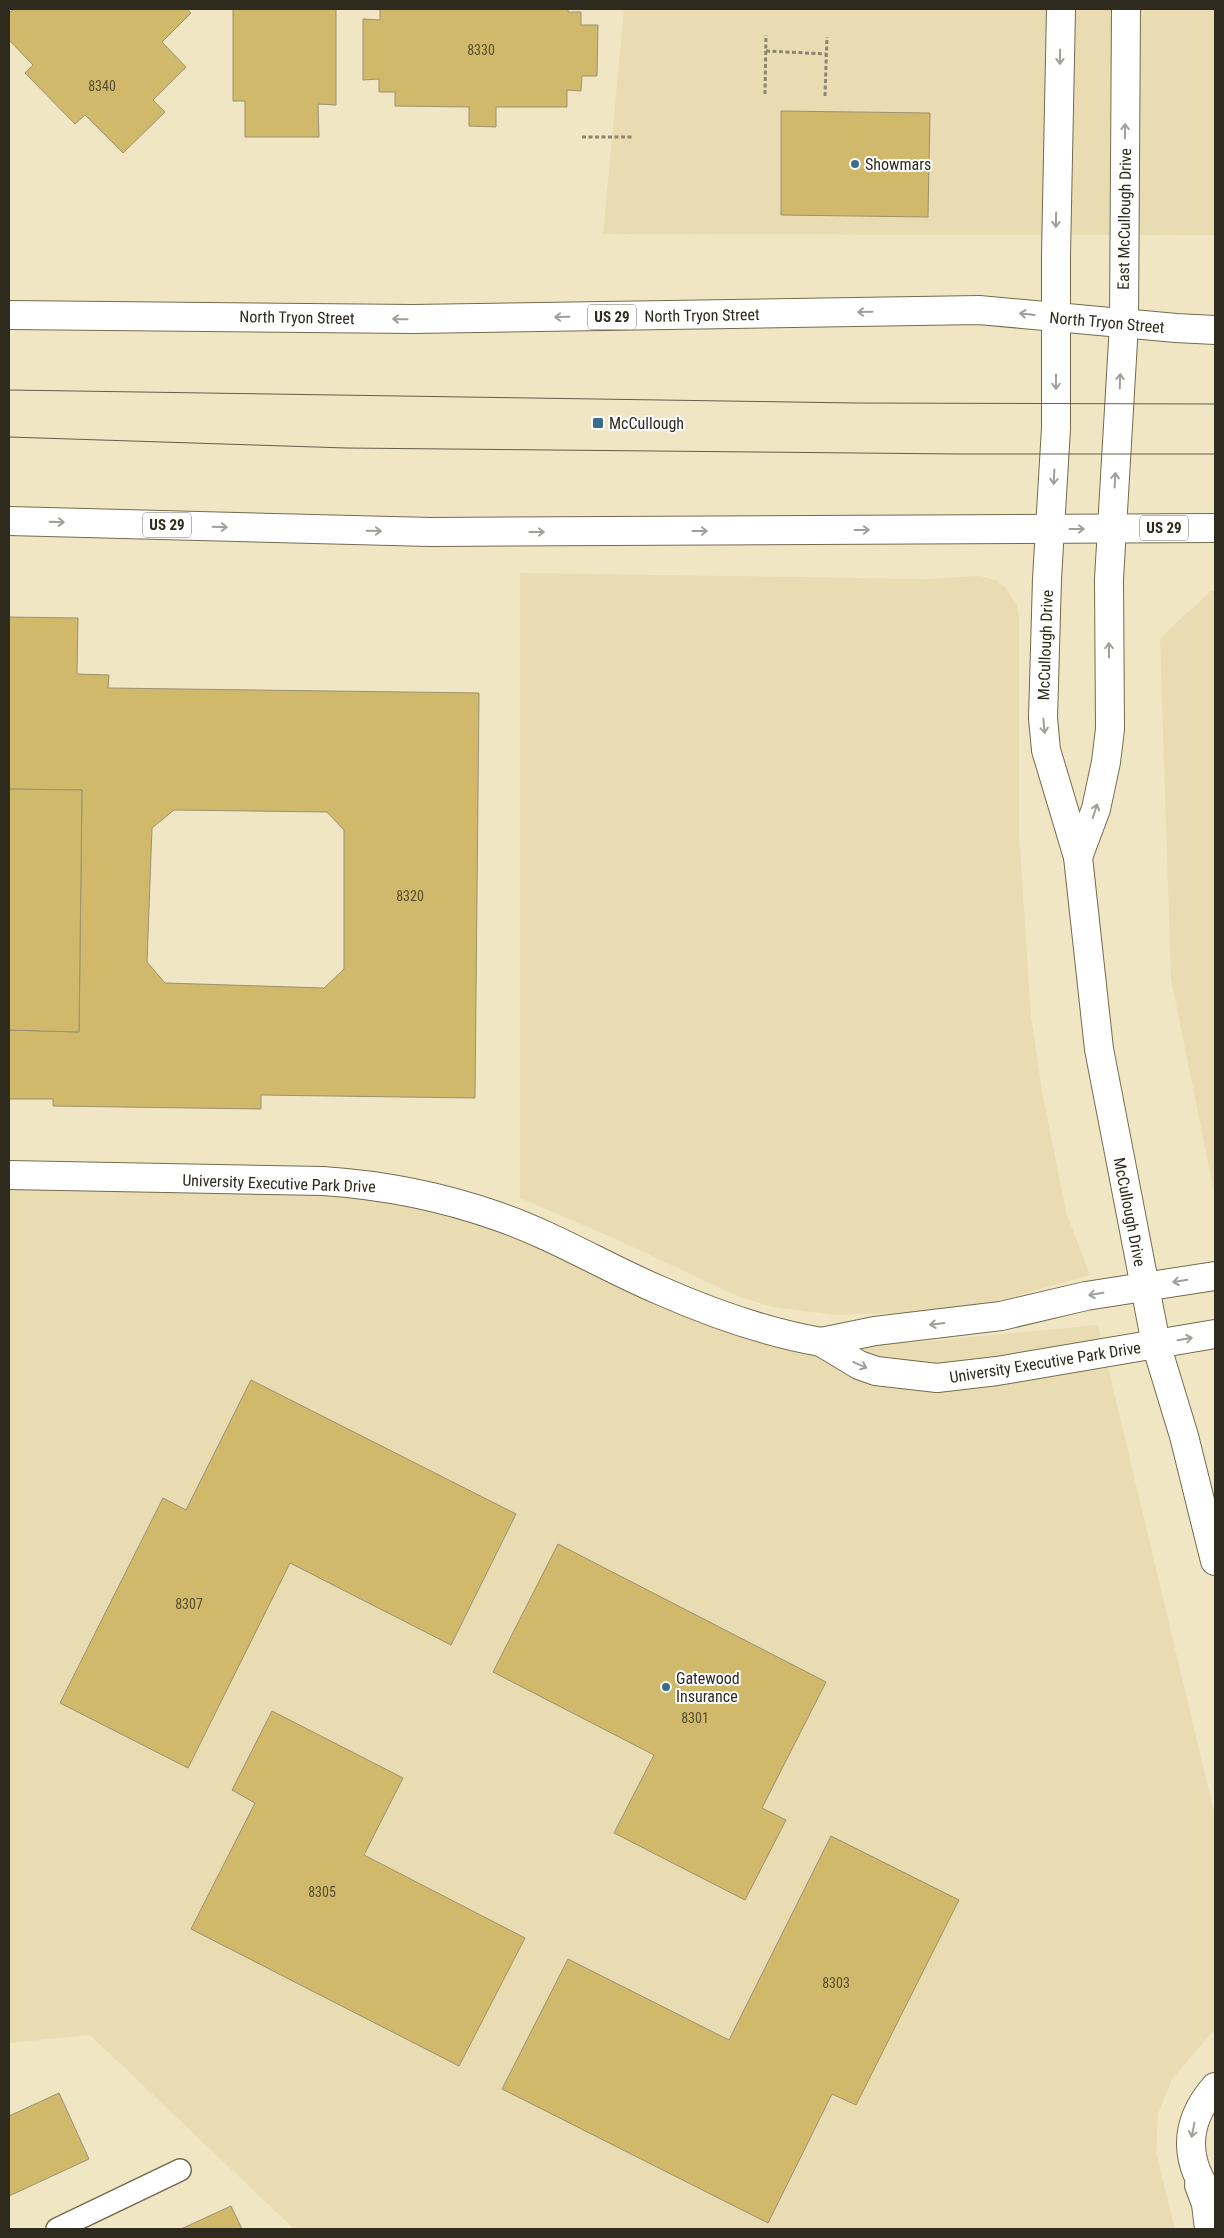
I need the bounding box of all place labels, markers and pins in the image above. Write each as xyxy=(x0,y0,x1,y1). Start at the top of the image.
place label: Showmars xyxy=(865,155,931,174)
marker: Showmars xyxy=(849,158,861,170)
place label: McCullough xyxy=(609,414,684,433)
marker: McCullough xyxy=(591,416,605,430)
place label: Gatewood Insurance xyxy=(676,1669,740,1706)
marker: Gatewood Insurance xyxy=(660,1681,672,1693)

